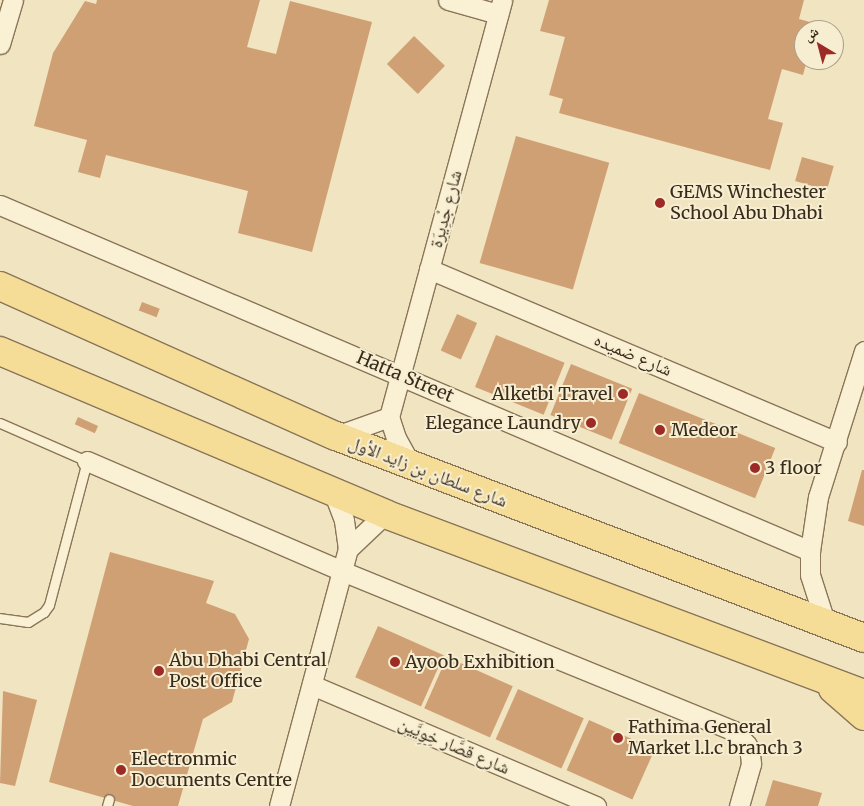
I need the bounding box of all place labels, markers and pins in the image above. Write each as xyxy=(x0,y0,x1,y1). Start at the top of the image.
place label: GEMS Winchester School Abu Dhabi xyxy=(670,182,826,224)
marker: GEMS Winchester School Abu Dhabi xyxy=(654,197,666,209)
place label: Alketbi Travel xyxy=(492,383,613,405)
marker: Alketbi Travel xyxy=(617,388,629,400)
place label: Elegance Laundry xyxy=(425,412,581,434)
marker: Elegance Laundry xyxy=(585,417,597,429)
place label: Medeor xyxy=(671,419,738,441)
marker: Medeor xyxy=(653,423,667,437)
place label: 3 floor xyxy=(765,457,822,479)
marker: 3 floor xyxy=(749,462,761,474)
place label: Abu Dhabi Central Post Office xyxy=(169,650,327,692)
place label: Ayoob Exhibition xyxy=(405,651,555,673)
marker: Ayoob Exhibition xyxy=(389,656,401,668)
marker: Abu Dhabi Central Post Office xyxy=(153,665,165,677)
place label: Fathima General Market l.l.c branch 3 xyxy=(628,717,803,760)
marker: Fathima General Market l.l.c branch 3 xyxy=(612,732,624,744)
place label: Electronmic Documents Centre xyxy=(131,749,292,792)
marker: Electronmic Documents Centre xyxy=(115,764,127,776)

